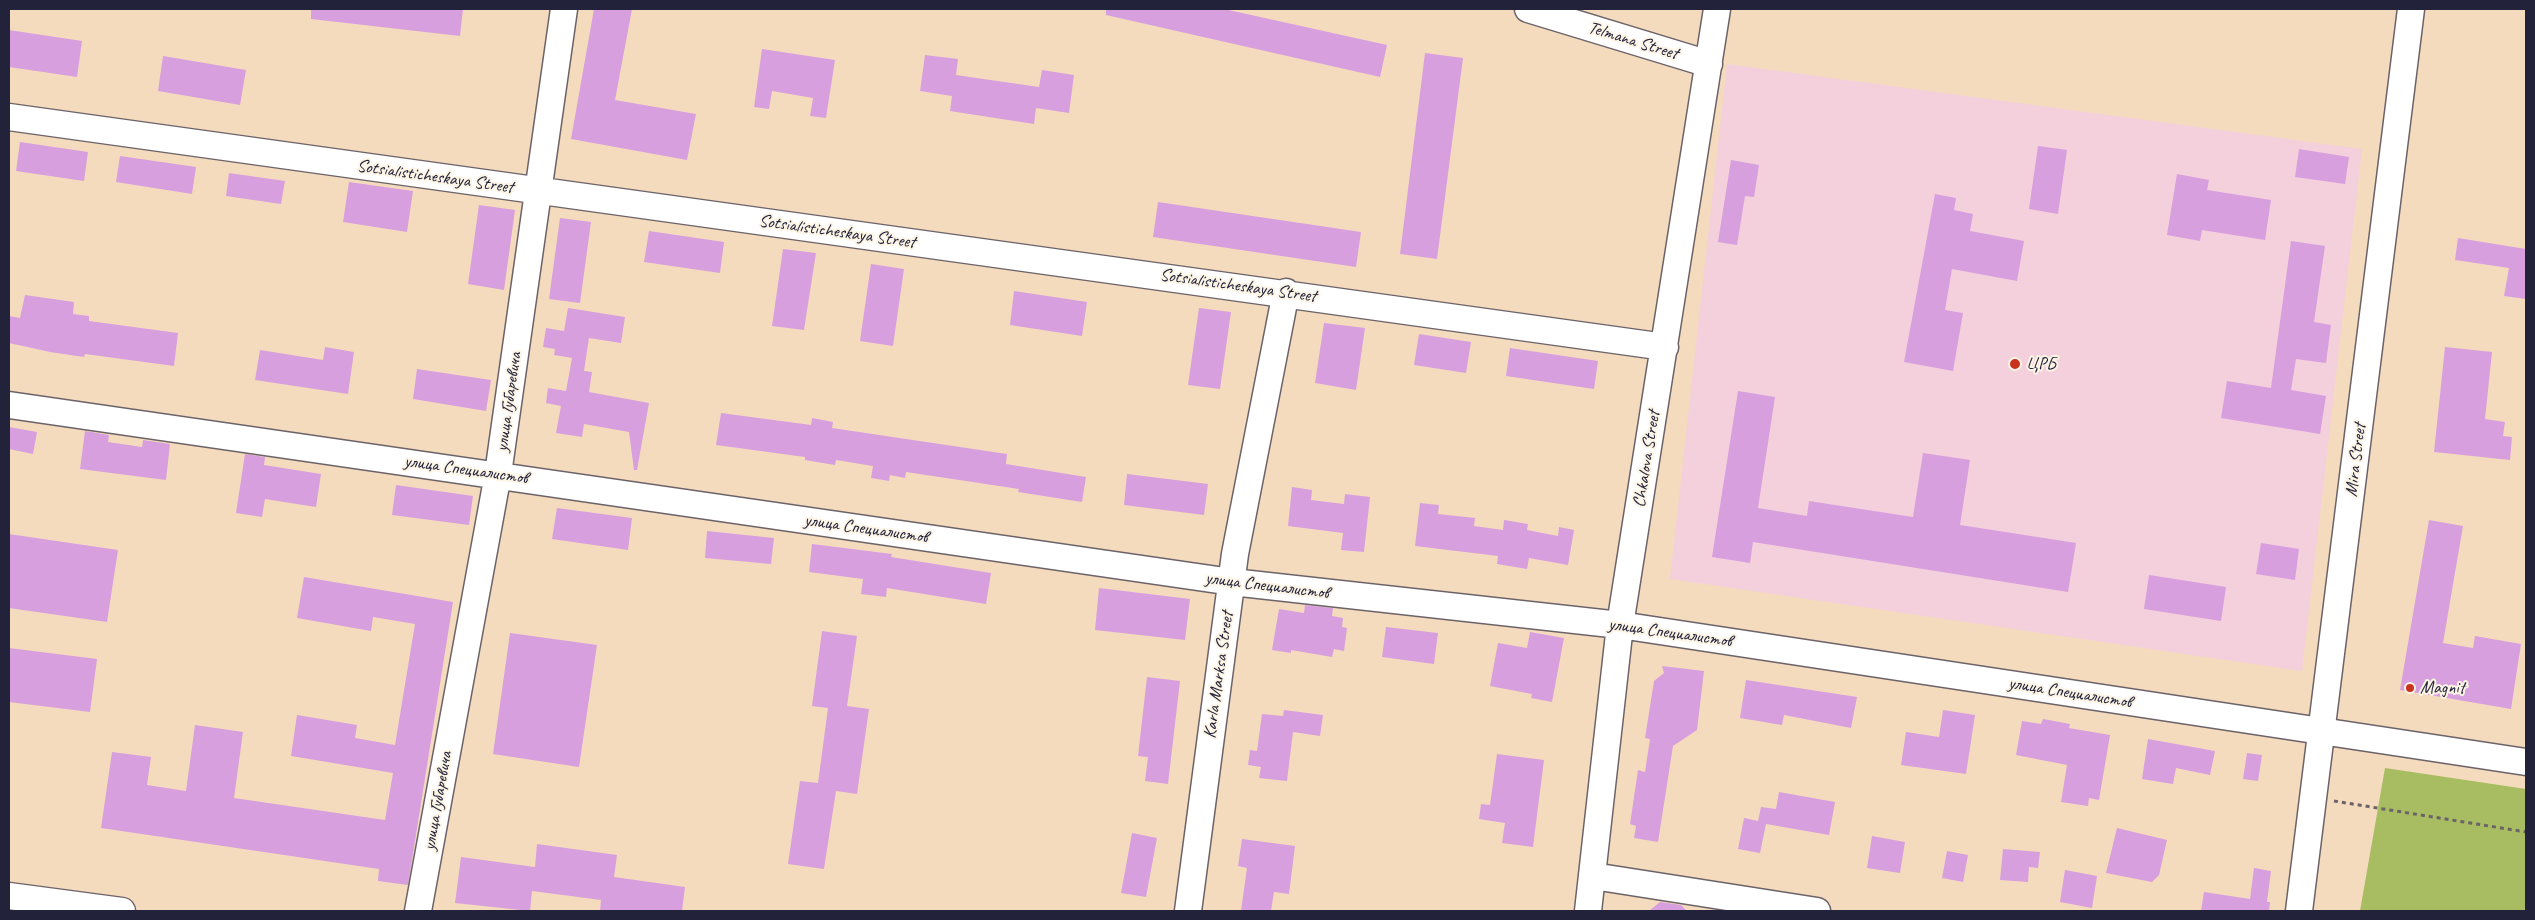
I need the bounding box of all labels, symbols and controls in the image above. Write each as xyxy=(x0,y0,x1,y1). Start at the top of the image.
street label: Telmana Street xyxy=(1585,17,1681,65)
street label: Sotsialisticheskaya Street xyxy=(355,155,515,199)
street label: Sotsialisticheskaya Street xyxy=(757,210,917,254)
street label: Sotsialisticheskaya Street xyxy=(1158,264,1318,308)
street label: улица Губаревича xyxy=(491,351,527,453)
place label: ЦРБ xyxy=(2026,353,2056,375)
marker: ЦРБ xyxy=(2008,357,2022,371)
street label: Chkalova Street xyxy=(1629,409,1665,509)
street label: Mira Street xyxy=(2341,422,2371,498)
street label: улица Специалистов xyxy=(403,451,529,489)
street label: улица Специалистов xyxy=(803,510,929,548)
street label: улица Специалистов xyxy=(1204,568,1330,604)
street label: Karla Marksa Street xyxy=(1199,610,1239,740)
street label: улица Специалистов xyxy=(1607,614,1733,652)
street label: улица Специалистов xyxy=(2007,673,2133,713)
place label: Magnit xyxy=(2420,677,2465,699)
marker: Magnit xyxy=(2404,682,2416,694)
street label: улица Губаревича xyxy=(419,750,457,852)

